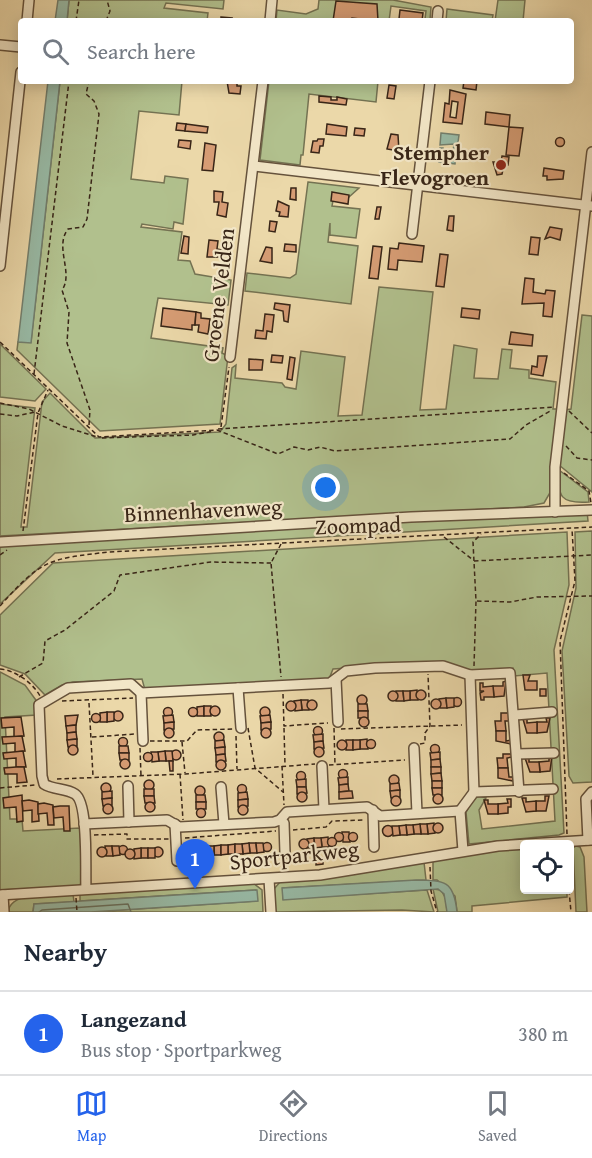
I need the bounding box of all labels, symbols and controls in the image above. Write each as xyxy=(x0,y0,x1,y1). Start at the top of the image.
search box xyxy=(18,18,574,84)
icon: search xyxy=(39,35,72,68)
text: Search here xyxy=(87,35,196,67)
place label: Stempher Flevogroen xyxy=(381,136,489,193)
marker: Stempher Flevogroen xyxy=(494,158,508,172)
street label: Groene Velden xyxy=(194,226,242,364)
your location xyxy=(311,473,340,502)
street label: Binnenhavenweg xyxy=(123,490,283,530)
street label: Zoompad xyxy=(314,507,402,542)
street label: Sportparkweg xyxy=(228,832,360,878)
pin: 1 xyxy=(176,840,214,889)
map controls xyxy=(520,840,574,894)
button: locate xyxy=(520,840,574,894)
text: Nearby xyxy=(24,932,107,971)
text: Langezand xyxy=(81,1003,187,1035)
text: 1 xyxy=(38,1019,49,1048)
text: 380 m xyxy=(518,1019,568,1048)
text: Bus stop · Sportparkweg xyxy=(81,1035,281,1064)
tab: Map xyxy=(75,1087,108,1147)
tab: Directions xyxy=(259,1087,328,1147)
tab: Saved xyxy=(478,1087,517,1147)

